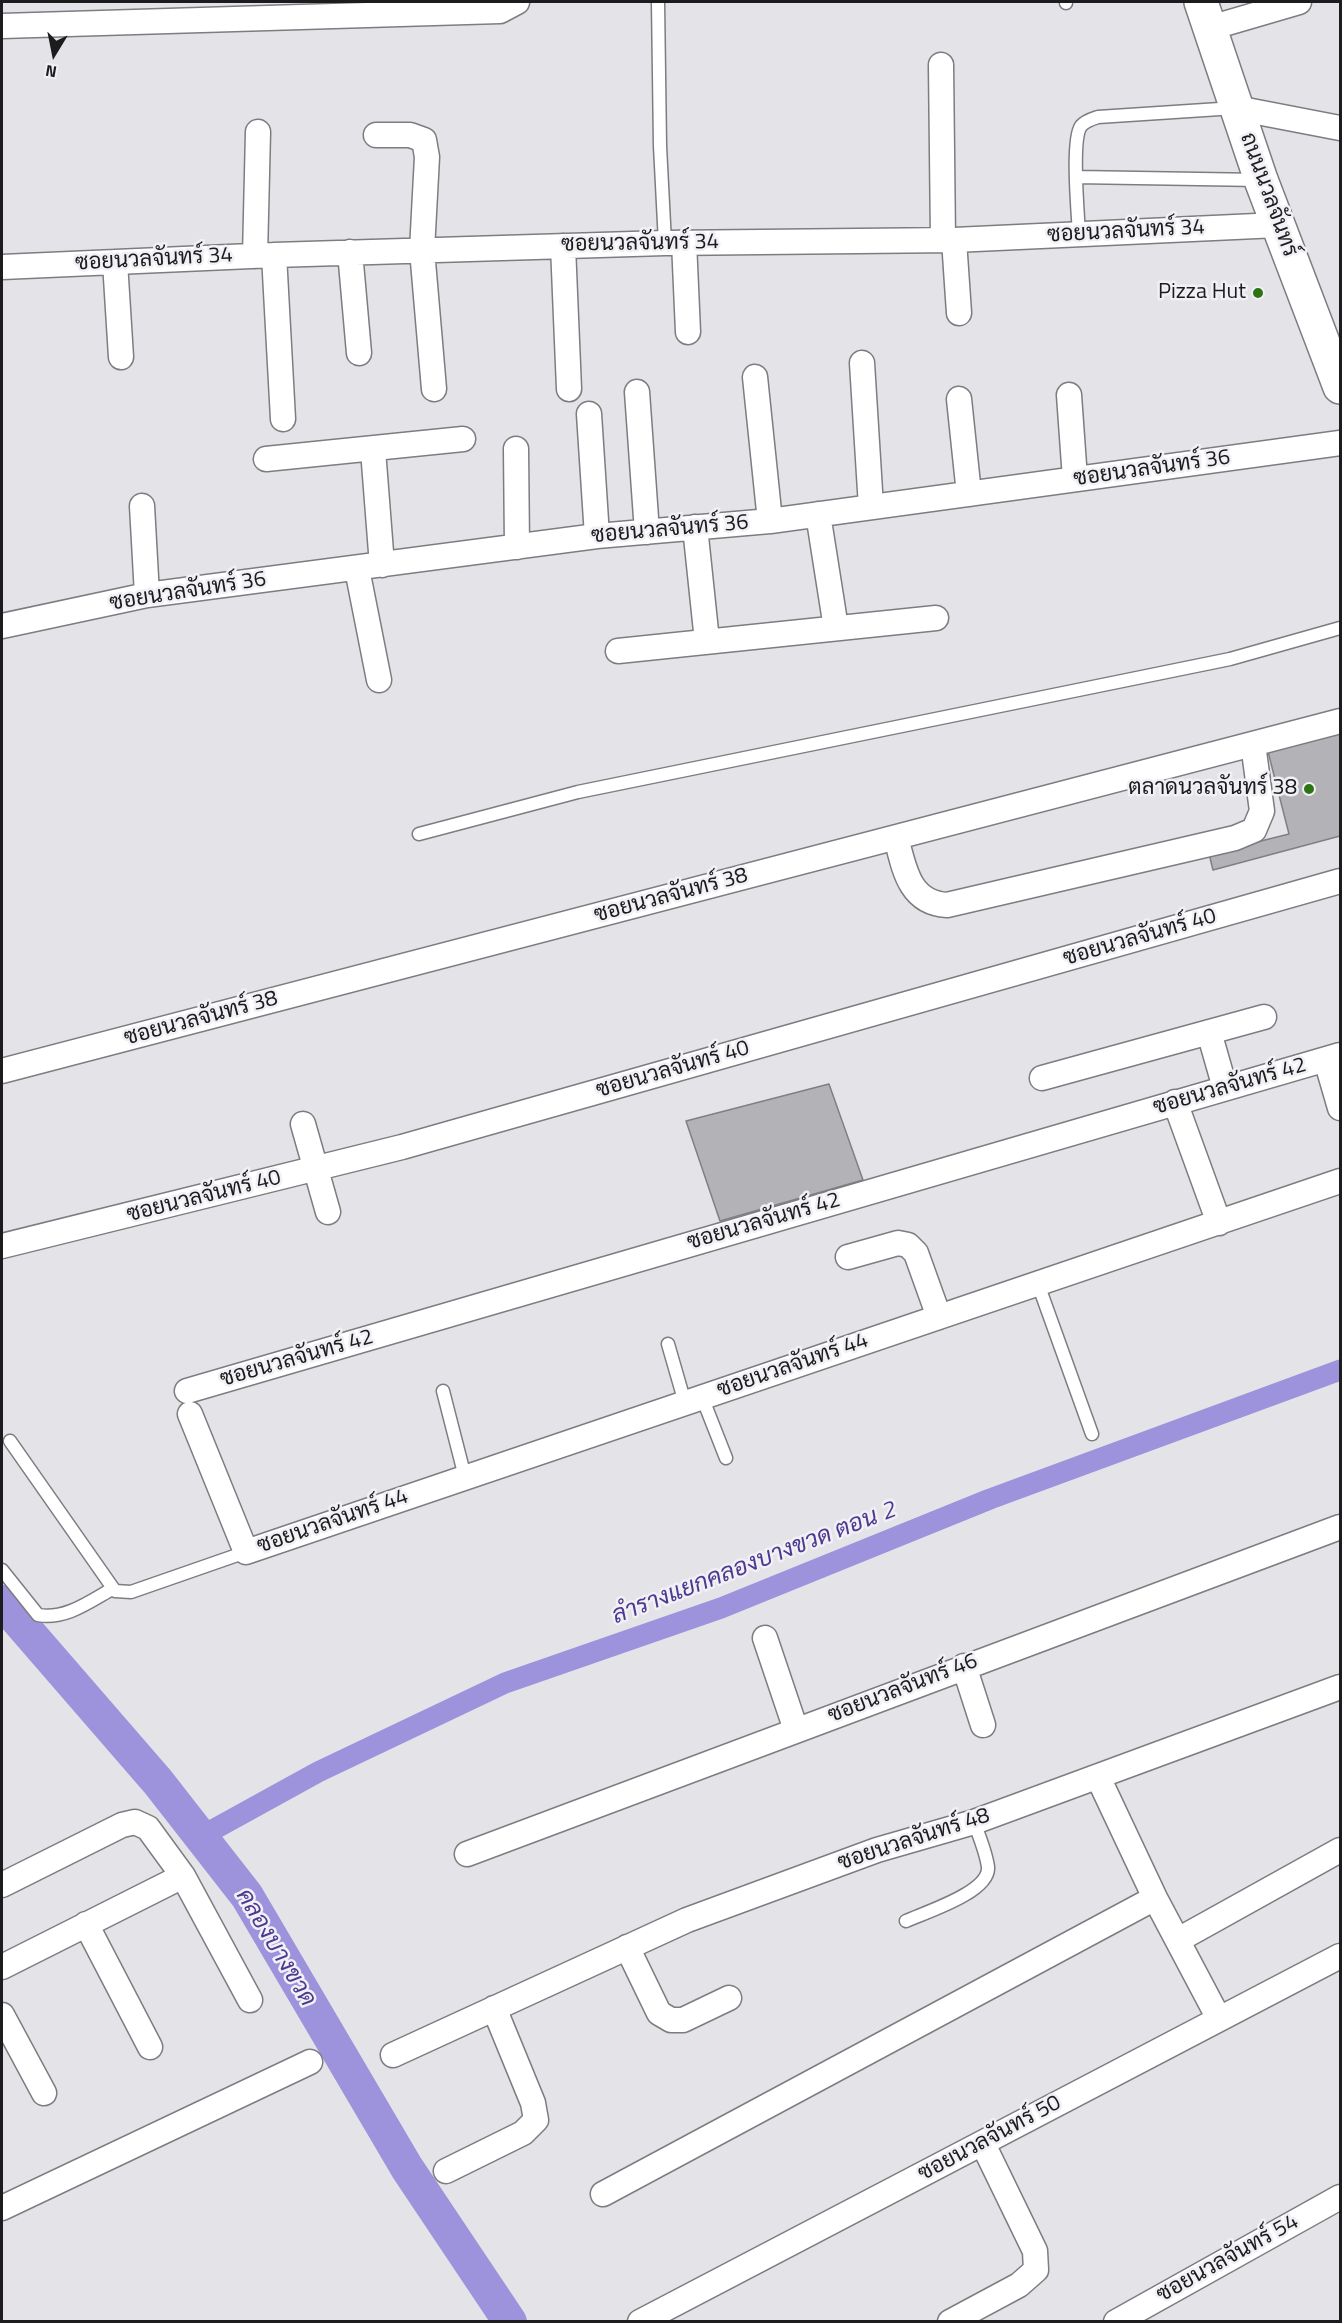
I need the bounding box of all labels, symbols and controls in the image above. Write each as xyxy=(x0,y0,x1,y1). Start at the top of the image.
north arrow xyxy=(24,24,84,84)
text: N xyxy=(43,59,58,85)
street label: ถนนนวลจันทร์ xyxy=(1233,129,1303,261)
street label: ซอยนวลจันทร์ 34 xyxy=(1046,215,1206,249)
street label: ซอยนวลจันทร์ 34 xyxy=(561,229,719,259)
street label: ซอยนวลจันทร์ 34 xyxy=(74,243,234,277)
place label: Pizza Hut xyxy=(1158,280,1246,306)
marker: Pizza Hut xyxy=(1251,286,1265,300)
street label: ซอยนวลจันทร์ 36 xyxy=(1072,445,1232,493)
street label: ซอยนวลจันทร์ 36 xyxy=(590,510,750,550)
street label: ซอยนวลจันทร์ 36 xyxy=(108,567,268,617)
place label: ตลาดนวลจันทร์ 38 xyxy=(1128,776,1297,802)
marker: ตลาดนวลจันทร์ 38 xyxy=(1302,782,1316,796)
street label: ซอยนวลจันทร์ 38 xyxy=(591,863,751,929)
street label: ซอยนวลจันทร์ 40 xyxy=(1060,904,1220,972)
street label: ซอยนวลจันทร์ 38 xyxy=(121,986,281,1052)
street label: ซอยนวลจันทร์ 40 xyxy=(593,1036,753,1104)
street label: ซอยนวลจันทร์ 42 xyxy=(1150,1053,1310,1121)
street label: ซอยนวลจันทร์ 40 xyxy=(124,1165,284,1229)
street label: ซอยนวลจันทร์ 42 xyxy=(684,1188,844,1256)
street label: ซอยนวลจันทร์ 42 xyxy=(217,1325,377,1393)
street label: ซอยนวลจันทร์ 44 xyxy=(714,1328,872,1404)
street label: ซอยนวลจันทร์ 44 xyxy=(254,1484,412,1560)
water label: ลำรางแยกคลองบางขวด ตอน 2 xyxy=(608,1497,900,1631)
street label: ซอยนวลจันทร์ 46 xyxy=(825,1648,981,1730)
street label: ซอยนวลจันทร์ 48 xyxy=(835,1803,993,1877)
water label: คลองบางขวด xyxy=(229,1884,321,2012)
street label: ซอยนวลจันทร์ 50 xyxy=(914,2090,1066,2188)
street label: ซอยนวลจันทร์ 54 xyxy=(1153,2209,1303,2309)

